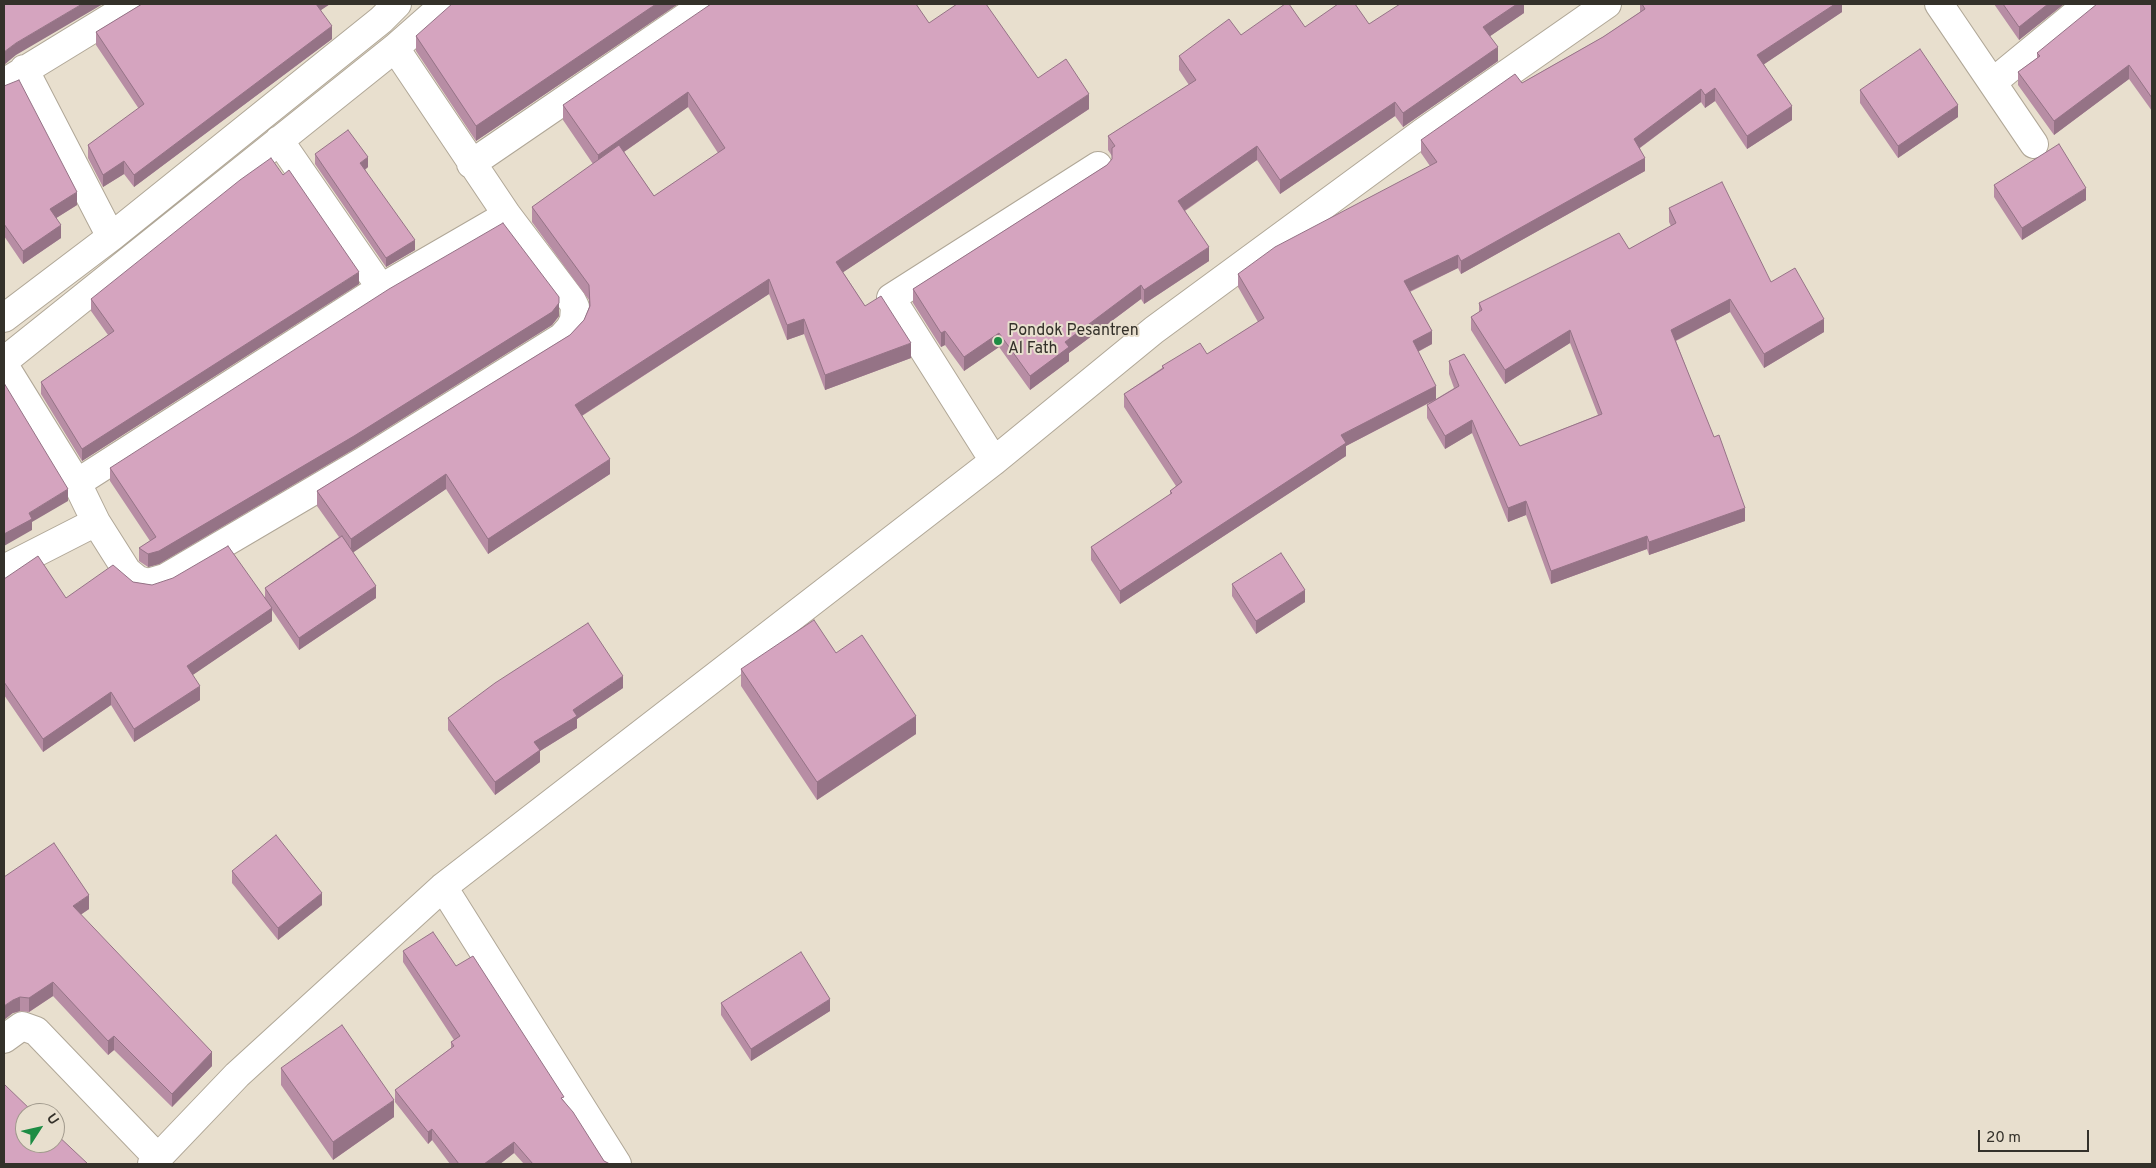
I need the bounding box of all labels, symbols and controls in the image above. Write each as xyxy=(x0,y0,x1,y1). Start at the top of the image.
place label: Pondok Pesantren Al Fath xyxy=(1008,322,1139,360)
marker: Pondok Pesantren Al Fath xyxy=(992,335,1004,347)
north arrow xyxy=(15,1103,65,1153)
text: U xyxy=(42,1111,62,1129)
scale bar xyxy=(1981,1120,2092,1152)
text: 20 m xyxy=(1986,1129,2021,1148)

